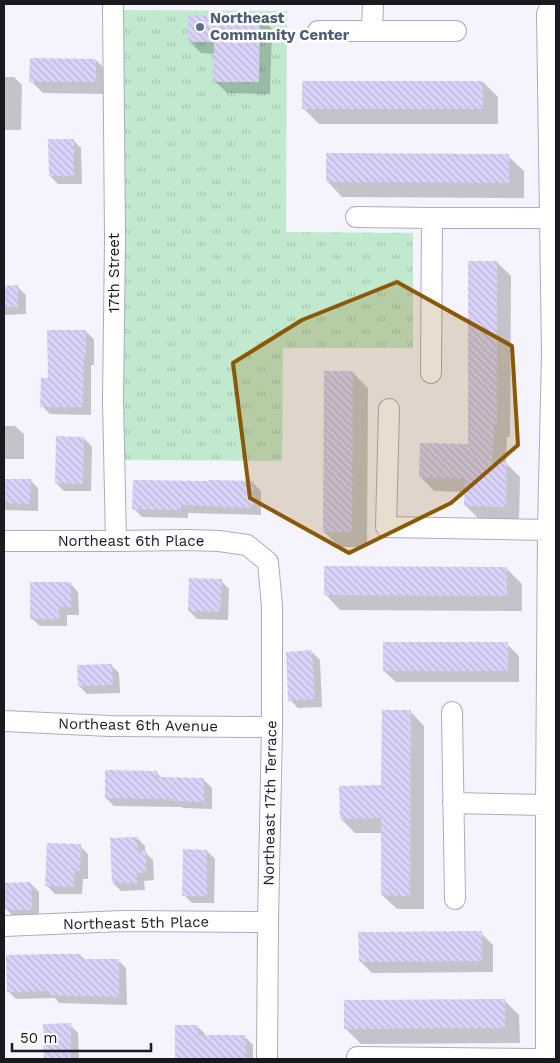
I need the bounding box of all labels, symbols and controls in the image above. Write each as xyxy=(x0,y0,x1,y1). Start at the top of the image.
place label: Northeast Community Center xyxy=(210,9,350,44)
marker: Northeast Community Center xyxy=(194,21,206,33)
street label: 17th Street xyxy=(105,232,123,313)
street label: Northeast 6th Place xyxy=(58,532,204,550)
street label: Northeast 6th Avenue xyxy=(58,715,218,735)
street label: Northeast 17th Terrace xyxy=(260,720,280,886)
street label: Northeast 5th Place xyxy=(63,913,209,933)
scale bar xyxy=(12,1020,151,1052)
text: 50 m xyxy=(20,1029,57,1047)

